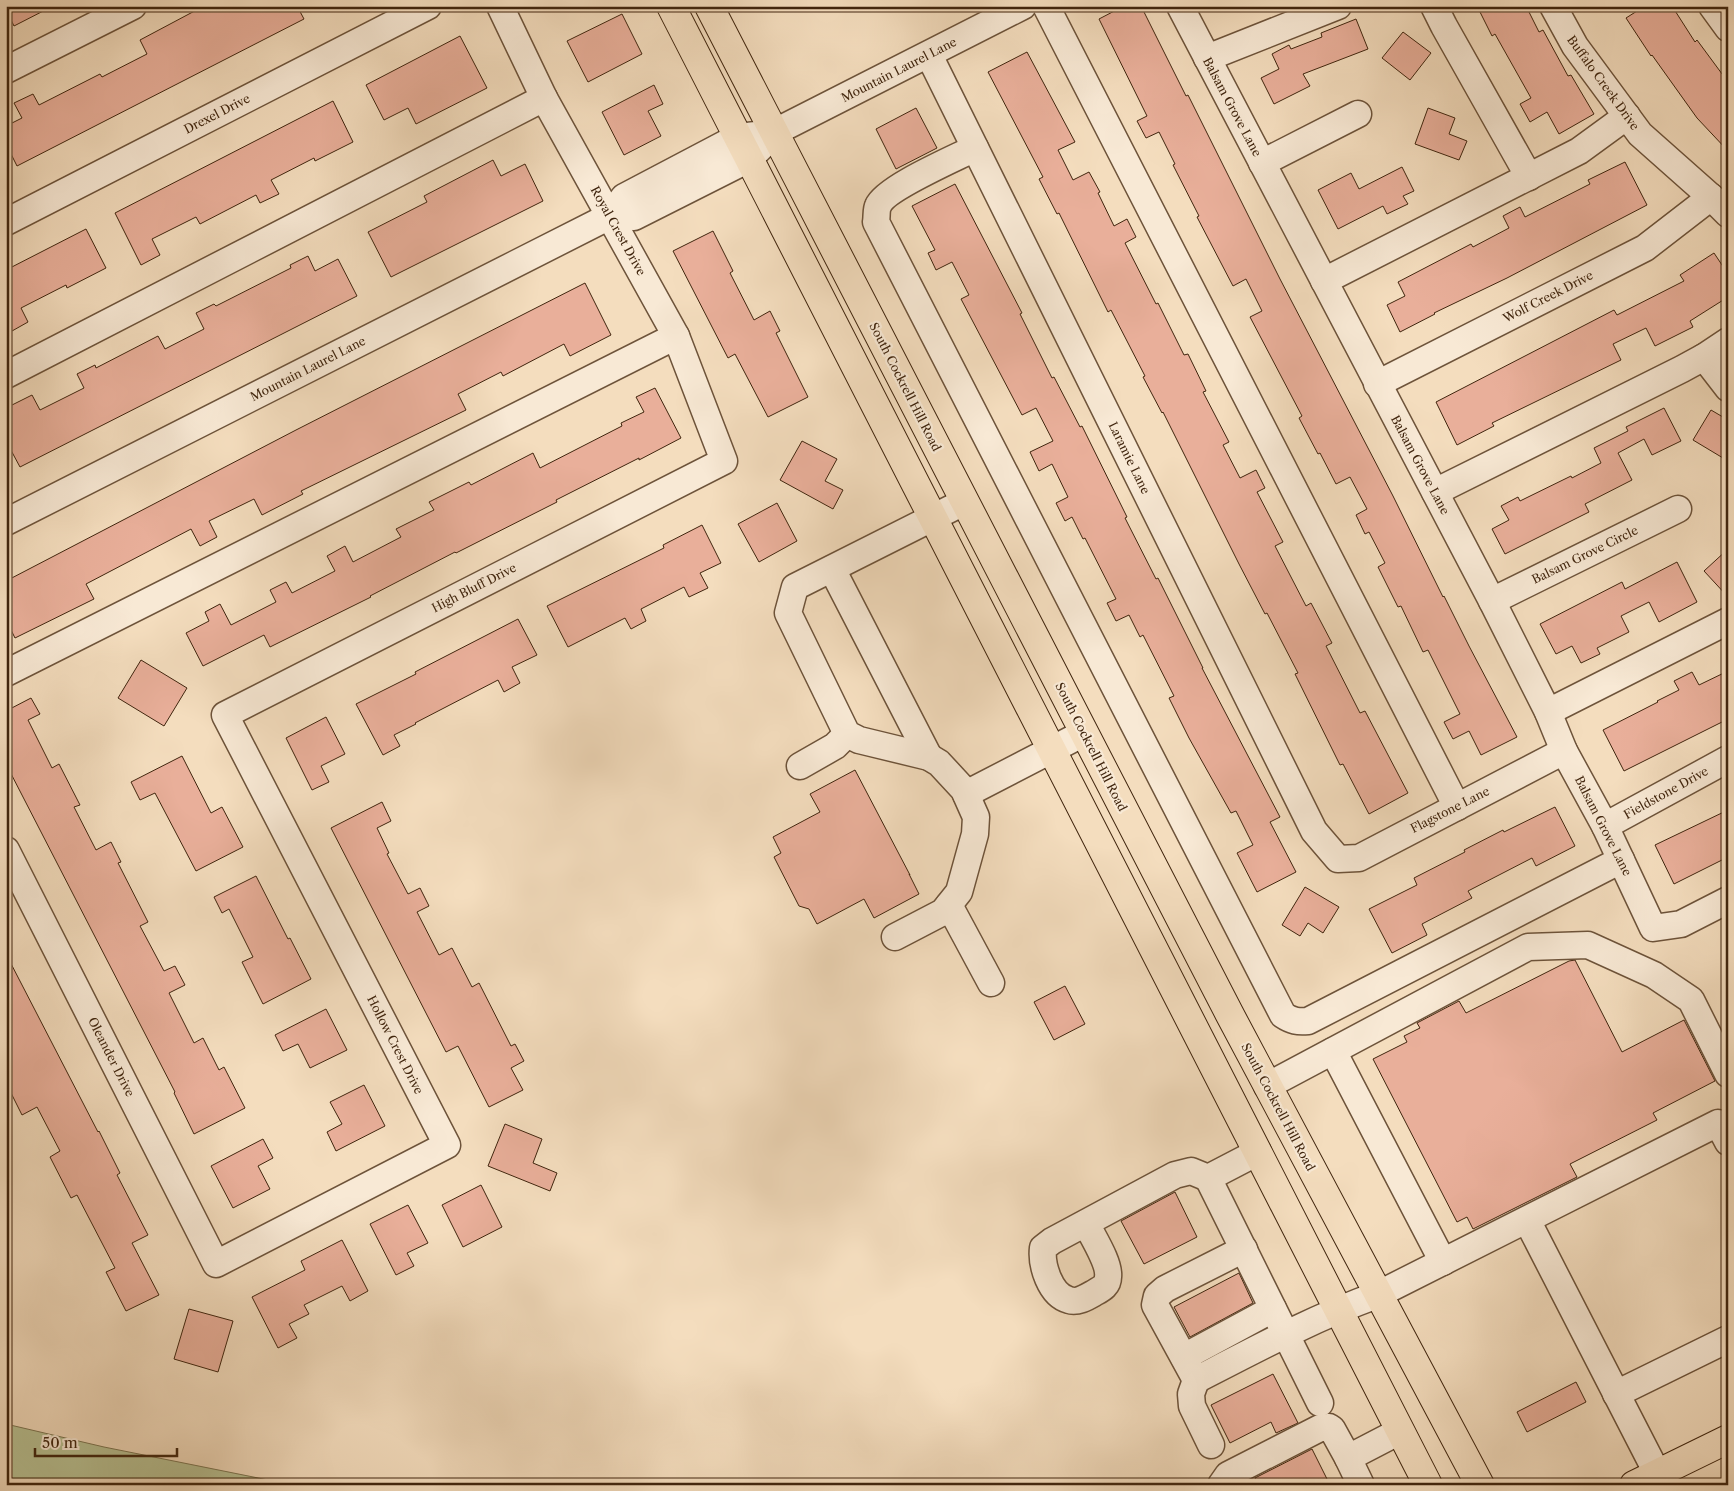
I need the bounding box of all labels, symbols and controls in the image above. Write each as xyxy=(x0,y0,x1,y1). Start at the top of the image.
street label: Buffalo Creek Drive xyxy=(1564,33,1643,133)
street label: Mountain Laurel Lane xyxy=(839,34,959,105)
street label: Balsam Grove Lane xyxy=(1200,55,1265,159)
street label: Drexel Drive xyxy=(181,90,253,137)
street label: Royal Crest Drive xyxy=(588,183,649,278)
street label: Wolf Creek Drive xyxy=(1499,267,1596,326)
street label: South Cockrell Hill Road xyxy=(866,320,945,454)
street label: Mountain Laurel Lane xyxy=(248,333,368,404)
street label: Balsam Grove Lane xyxy=(1388,413,1453,517)
street label: Laramie Lane xyxy=(1105,419,1154,497)
street label: Balsam Grove Circle xyxy=(1529,522,1641,587)
street label: High Bluff Drive xyxy=(429,560,519,615)
street label: South Cockrell Hill Road xyxy=(1052,680,1131,814)
street label: Fieldstone Drive xyxy=(1621,763,1711,822)
street label: Balsam Grove Lane xyxy=(1572,773,1635,879)
street label: Flagstone Lane xyxy=(1408,783,1492,836)
street label: Hollow Crest Drive xyxy=(364,993,427,1097)
street label: Oleander Drive xyxy=(85,1015,138,1099)
street label: South Cockrell Hill Road xyxy=(1238,1040,1319,1174)
scale bar xyxy=(35,1426,178,1458)
text: 50 m xyxy=(42,1433,78,1452)

